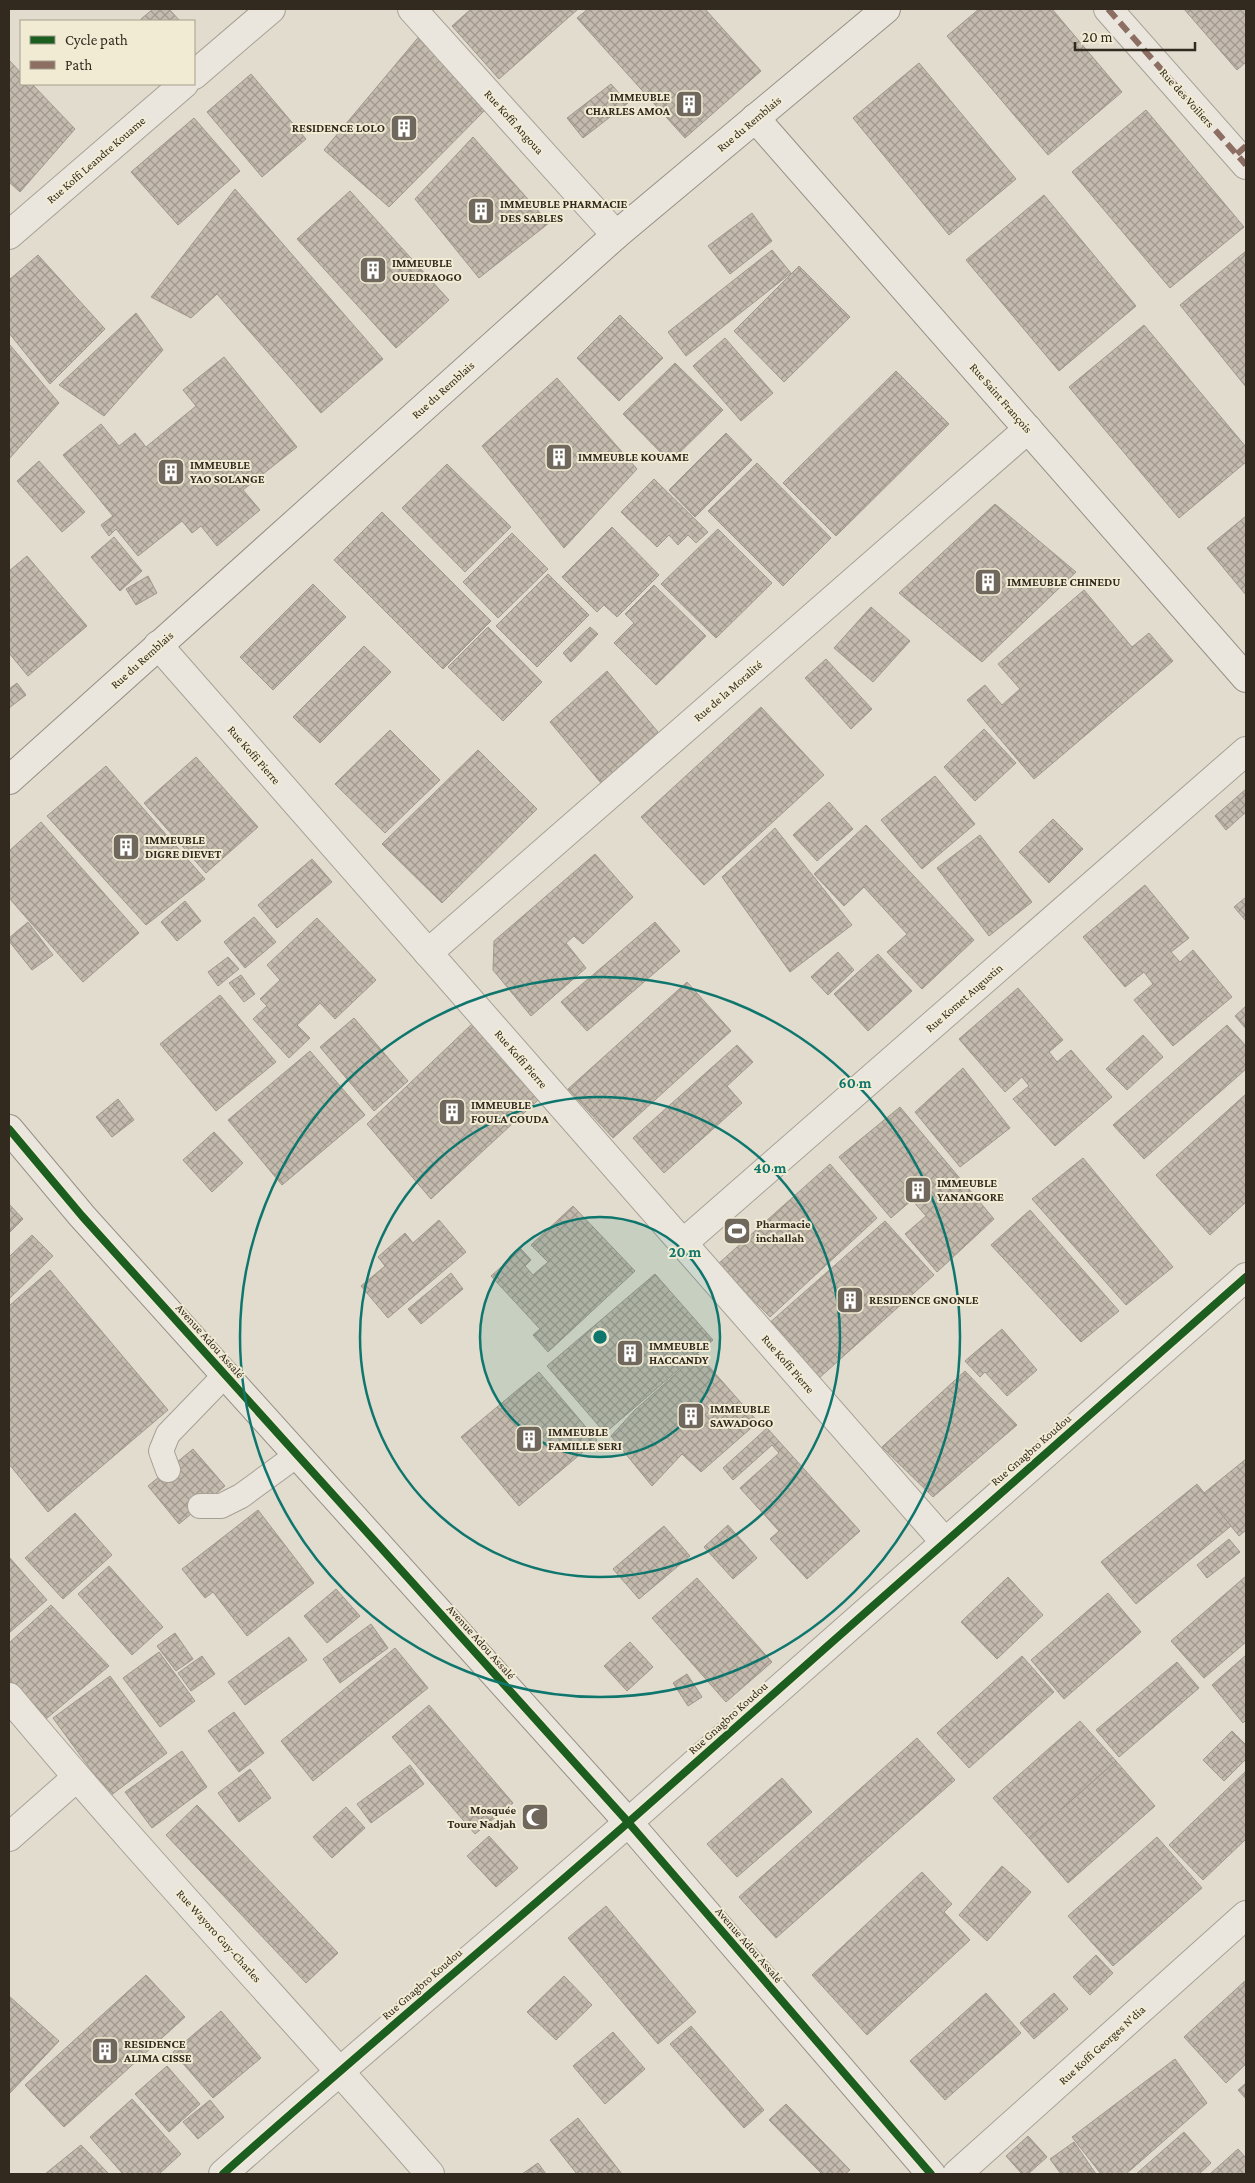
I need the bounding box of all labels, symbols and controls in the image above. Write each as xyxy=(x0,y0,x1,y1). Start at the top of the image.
legend xyxy=(20,20,195,85)
scale bar xyxy=(1075,20,1195,52)
text: 20 m xyxy=(1082,29,1113,45)
text: Cycle path xyxy=(65,32,128,49)
text: Path xyxy=(65,57,92,73)
street label: Rue des Voiliers xyxy=(1157,66,1217,131)
street label: Rue Koffi Angoua xyxy=(481,87,547,158)
building icon: IMMEUBLE CHARLES AMOA xyxy=(674,89,704,119)
place label: IMMEUBLE CHARLES AMOA xyxy=(586,90,671,118)
street label: Rue du Remblais xyxy=(714,93,784,155)
street label: Rue Koffi Leandre Kouame xyxy=(44,113,148,207)
building icon: RESIDENCE LOLO xyxy=(389,113,419,143)
place label: RESIDENCE LOLO xyxy=(292,121,385,135)
building icon: IMMEUBLE PHARMACIE DES SABLES xyxy=(466,196,496,226)
place label: IMMEUBLE PHARMACIE DES SABLES xyxy=(500,197,628,225)
building icon: IMMEUBLE OUEDRAOGO xyxy=(358,255,388,285)
place label: IMMEUBLE OUEDRAOGO xyxy=(392,256,462,284)
street label: Rue du Remblais xyxy=(409,358,477,422)
street label: Rue Saint François xyxy=(967,360,1035,436)
building icon: IMMEUBLE KOUAME xyxy=(544,442,574,472)
place label: IMMEUBLE KOUAME xyxy=(578,450,689,464)
building icon: IMMEUBLE YAO SOLANGE xyxy=(156,457,186,487)
place label: IMMEUBLE YAO SOLANGE xyxy=(190,458,265,486)
building icon: IMMEUBLE CHINEDU xyxy=(973,567,1003,597)
place label: IMMEUBLE CHINEDU xyxy=(1007,575,1121,589)
street label: Rue du Remblais xyxy=(108,628,176,692)
street label: Rue de la Moralité xyxy=(691,657,765,725)
street label: Rue Koffi Pierre xyxy=(225,723,283,787)
building icon: IMMEUBLE DIGRE DIEVET xyxy=(111,832,141,862)
place label: IMMEUBLE DIGRE DIEVET xyxy=(145,833,222,861)
street label: Rue Komet Augustin xyxy=(923,960,1006,1035)
street label: Rue Koffi Pierre xyxy=(492,1027,550,1091)
text: 60 m xyxy=(839,1075,872,1091)
building icon: IMMEUBLE FOULA COUDA xyxy=(437,1097,467,1127)
place label: IMMEUBLE FOULA COUDA xyxy=(471,1098,549,1126)
text: 40 m xyxy=(754,1160,787,1176)
building icon: IMMEUBLE YANANGORE xyxy=(903,1175,933,1205)
place label: IMMEUBLE YANANGORE xyxy=(937,1176,1004,1204)
sports icon: Pharmacie inchallah xyxy=(722,1216,752,1246)
place label: Pharmacie inchallah xyxy=(756,1217,811,1245)
text: 20 m xyxy=(669,1244,701,1260)
building icon: RESIDENCE GNONLE xyxy=(835,1285,865,1315)
place label: RESIDENCE GNONLE xyxy=(869,1293,979,1307)
street label: Avenue Adou Assalé xyxy=(173,1301,247,1381)
centre of rings xyxy=(591,1328,609,1346)
street label: Rue Koffi Pierre xyxy=(759,1332,817,1396)
building icon: IMMEUBLE HACCANDY xyxy=(615,1338,645,1368)
place label: IMMEUBLE HACCANDY xyxy=(649,1339,709,1367)
building icon: IMMEUBLE SAWADOGO xyxy=(676,1401,706,1431)
place label: IMMEUBLE SAWADOGO xyxy=(710,1402,773,1430)
street label: Rue Gnagbro Koudou xyxy=(988,1411,1075,1489)
building icon: IMMEUBLE FAMILLE SERI xyxy=(514,1424,544,1454)
place label: IMMEUBLE FAMILLE SERI xyxy=(548,1425,622,1453)
street label: Avenue Adou Assalé xyxy=(444,1602,518,1682)
street label: Rue Gnagbro Koudou xyxy=(685,1678,771,1757)
mosque icon: Mosquée Toure Nadjah xyxy=(520,1802,550,1832)
place label: Mosquée Toure Nadjah xyxy=(447,1803,516,1831)
street label: Rue Wayoro Guy-Charles xyxy=(174,1887,265,1986)
street label: Avenue Adou Assalé xyxy=(712,1904,786,1986)
street label: Rue Gnagbro Koudou xyxy=(379,1945,466,2023)
street label: Rue Koffi Georges N'dia xyxy=(1056,2002,1149,2088)
building icon: RESIDENCE ALIMA CISSE xyxy=(90,2036,120,2066)
place label: RESIDENCE ALIMA CISSE xyxy=(123,2037,192,2065)

